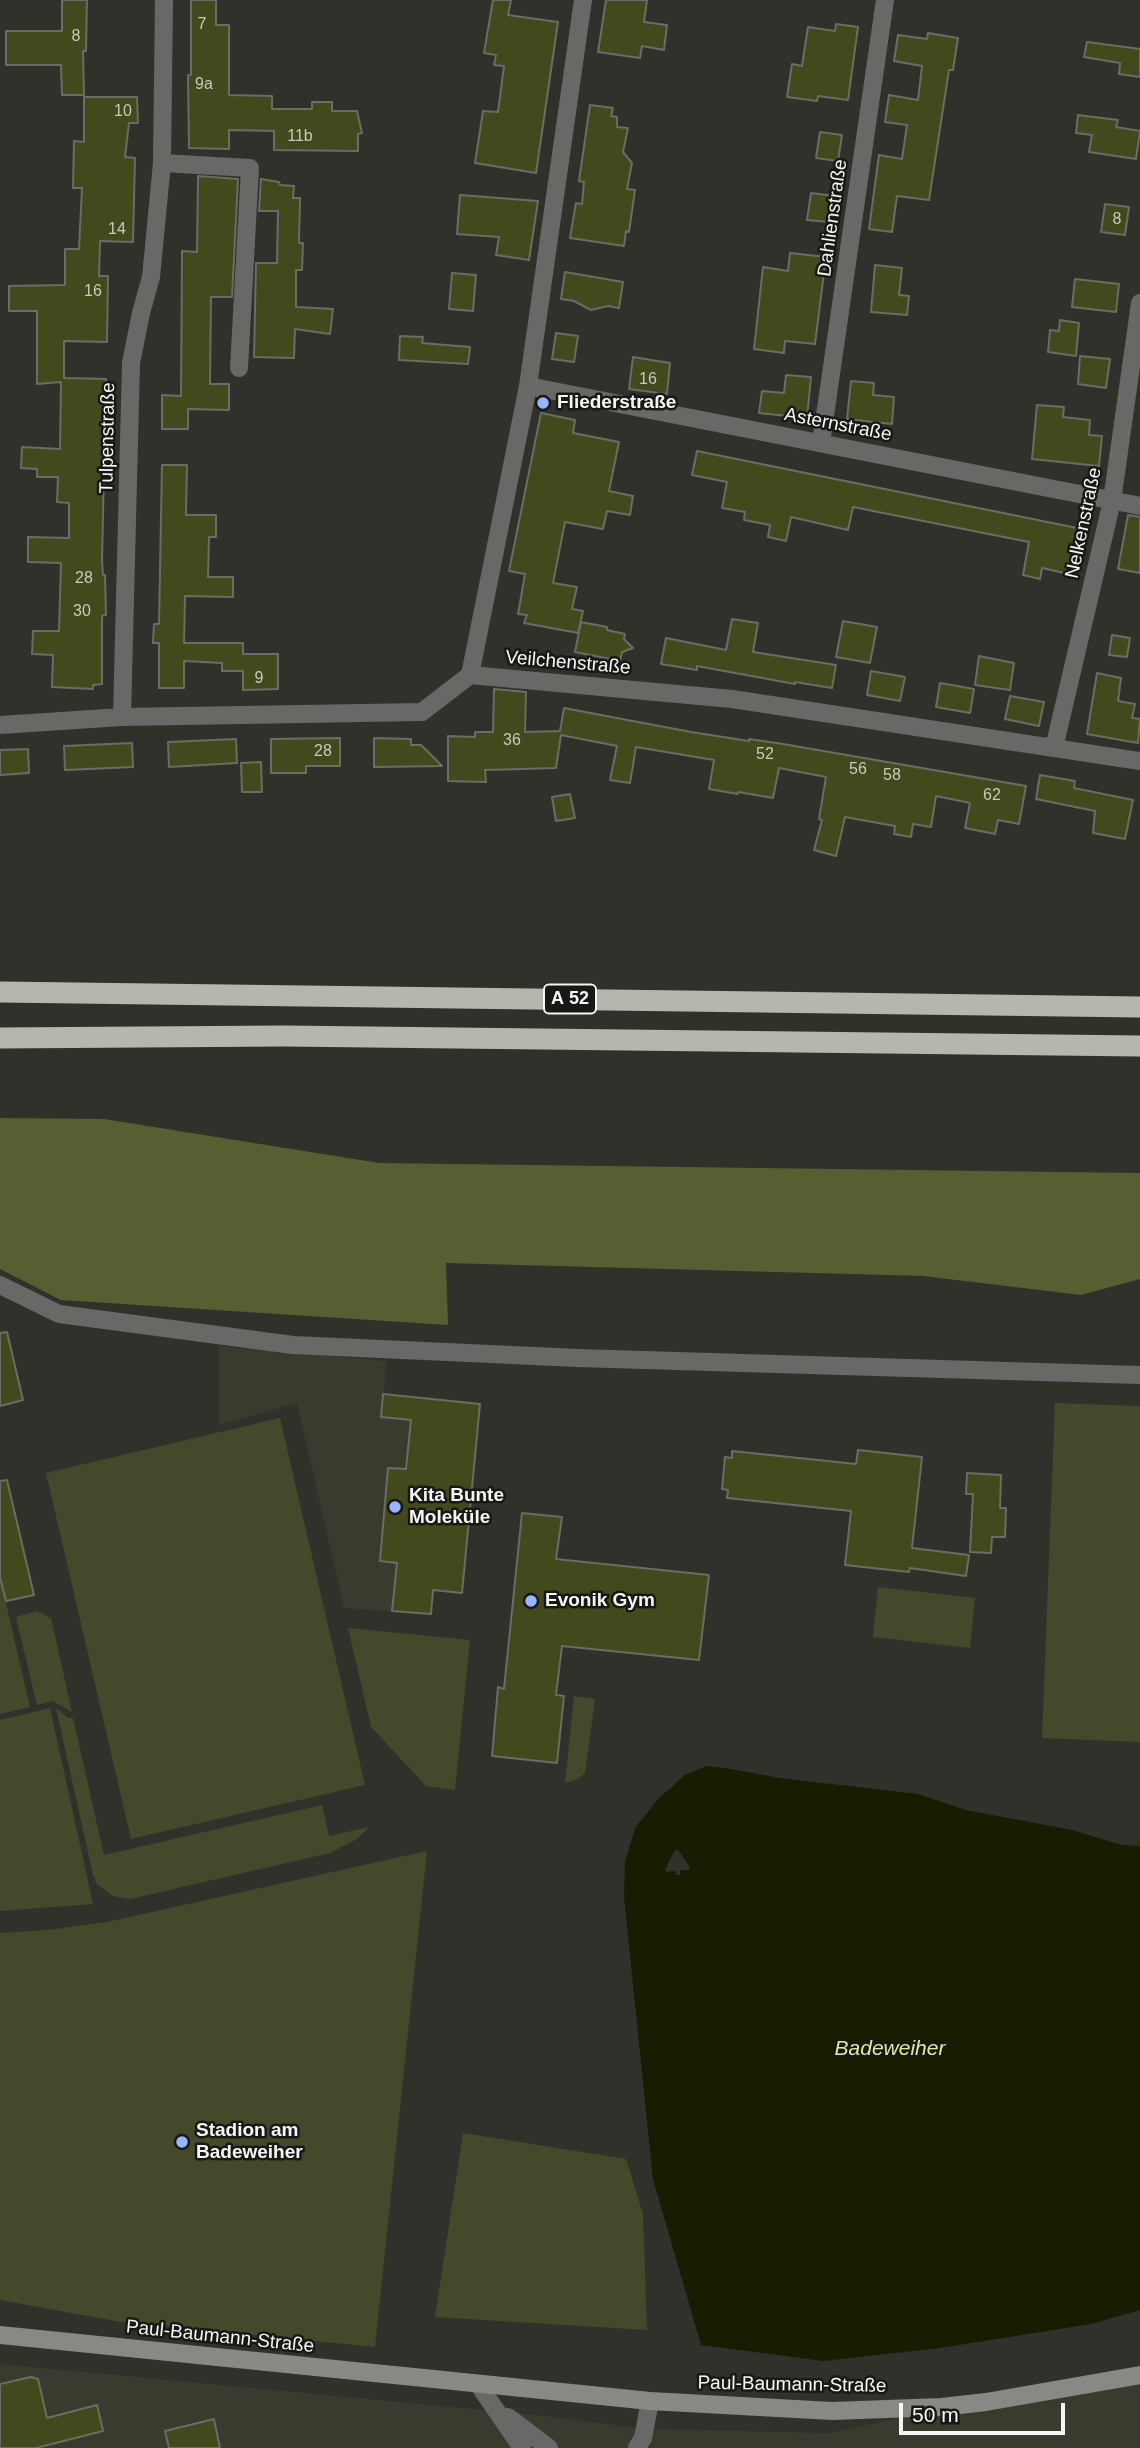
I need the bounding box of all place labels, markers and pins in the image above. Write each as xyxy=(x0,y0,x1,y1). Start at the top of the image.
place label: Fliederstraße xyxy=(557,392,676,414)
marker: Fliederstraße xyxy=(535,395,551,411)
place label: Kita Bunte Moleküle xyxy=(409,1485,504,1529)
marker: Kita Bunte Moleküle xyxy=(387,1499,403,1515)
place label: Evonik Gym xyxy=(545,1590,655,1612)
marker: Evonik Gym xyxy=(523,1593,539,1609)
place label: Stadion am Badeweiher xyxy=(196,2120,303,2164)
marker: Stadion am Badeweiher xyxy=(174,2134,190,2150)

